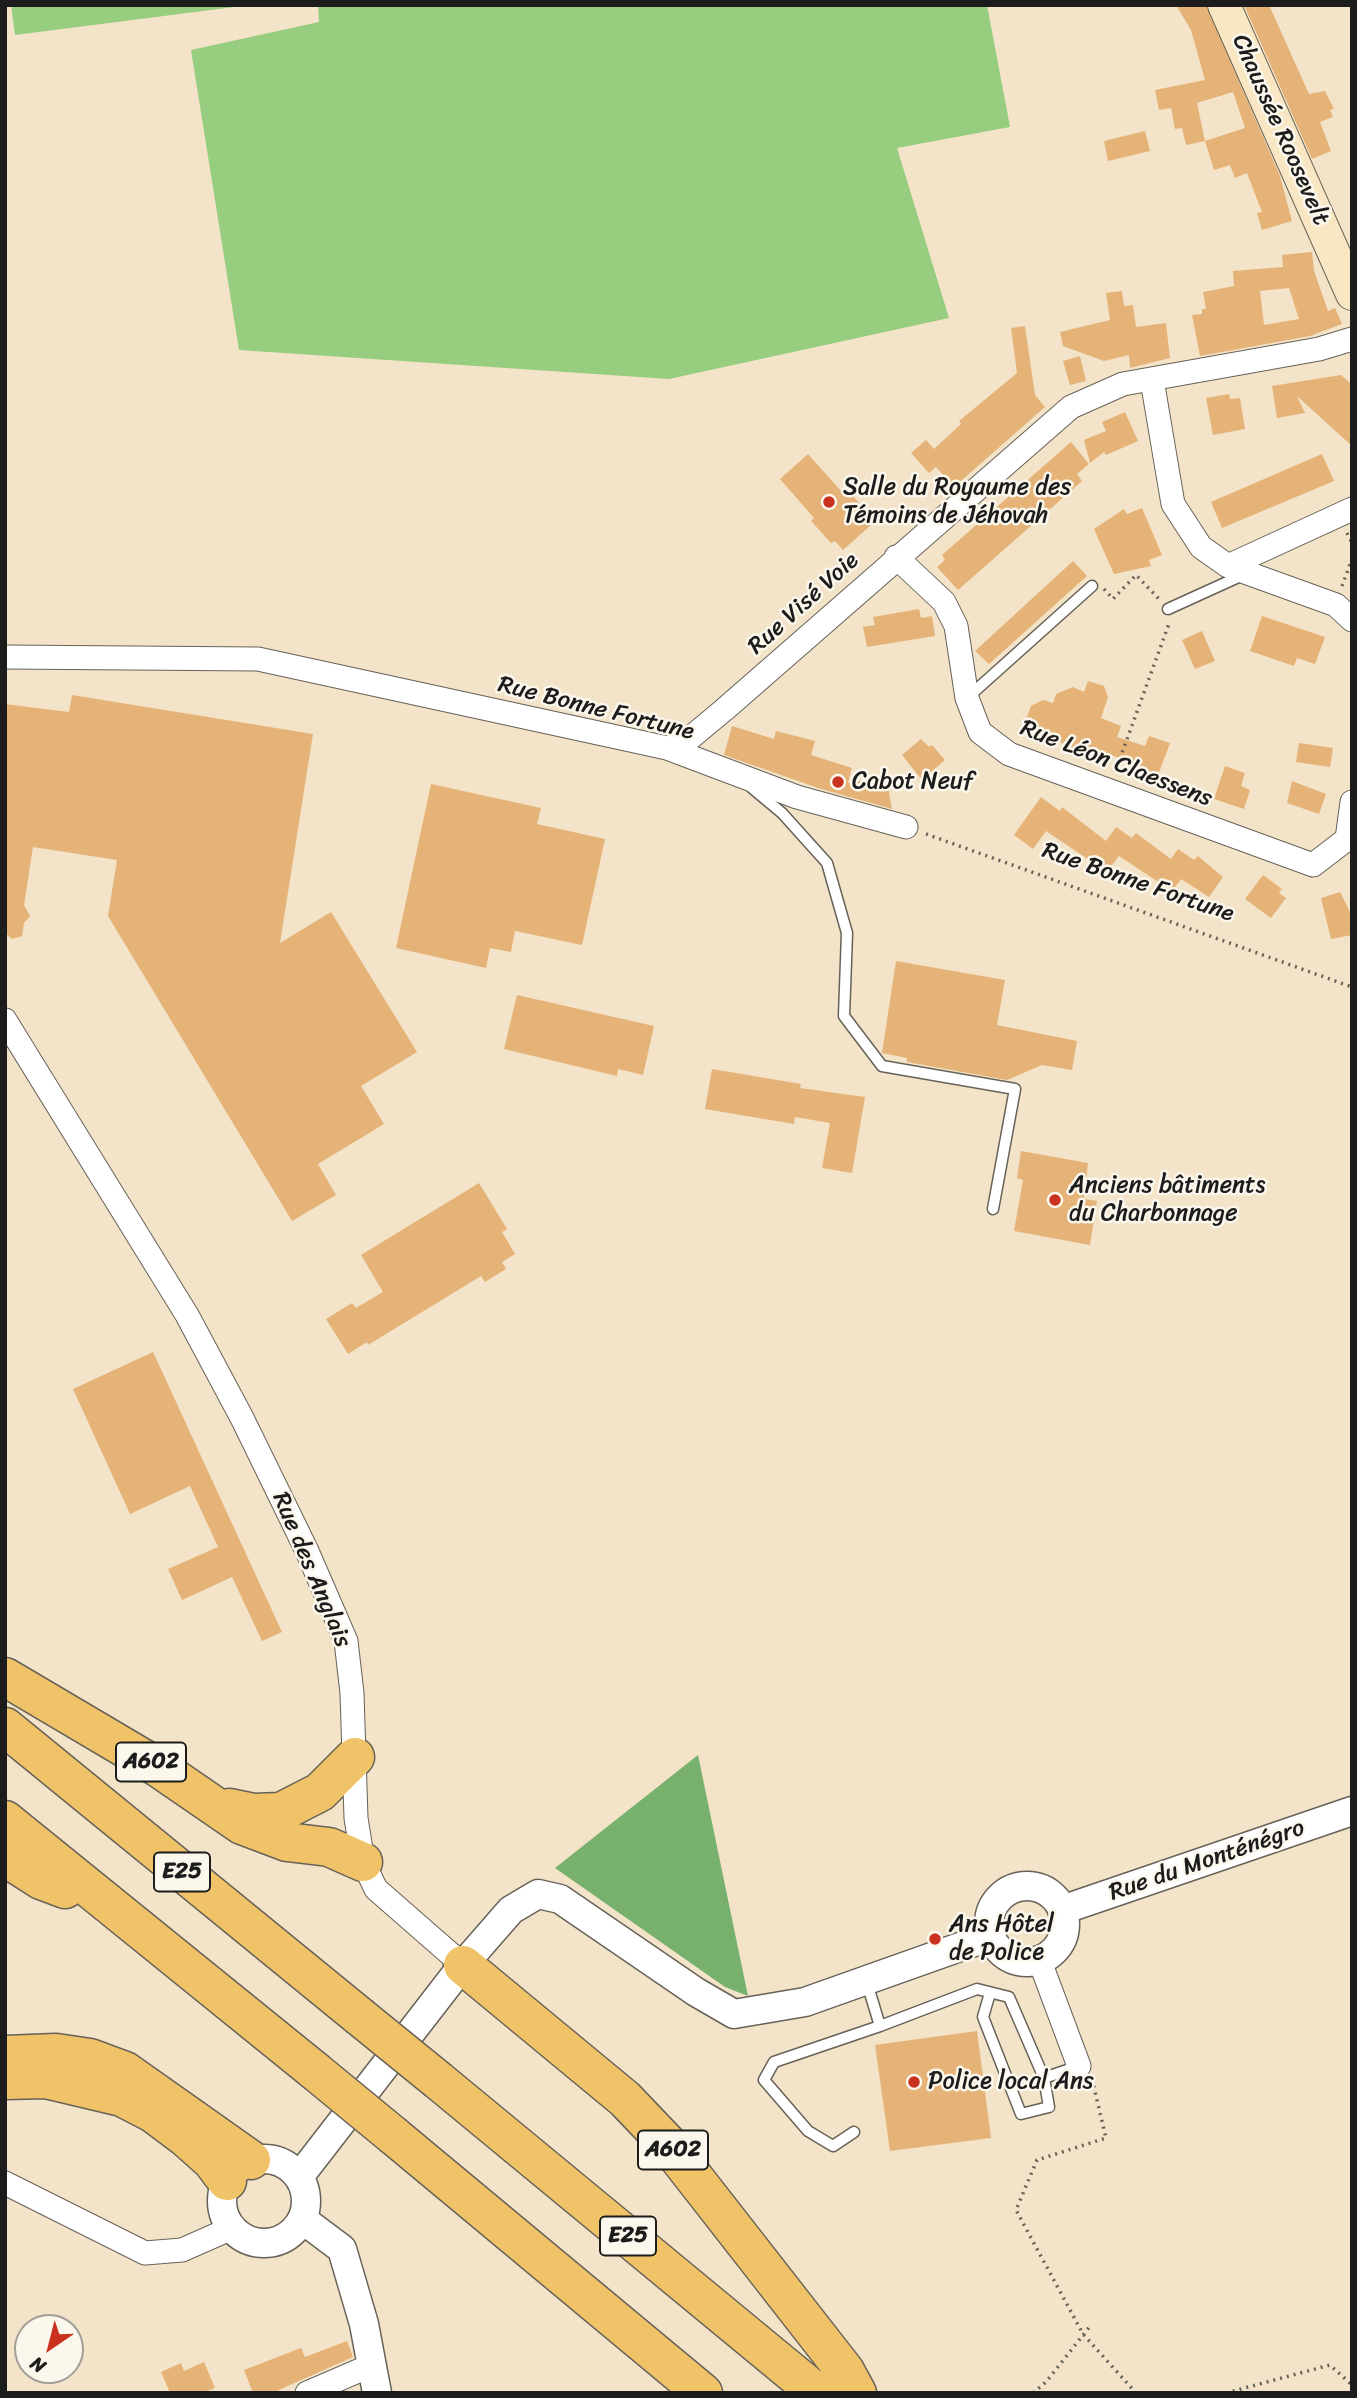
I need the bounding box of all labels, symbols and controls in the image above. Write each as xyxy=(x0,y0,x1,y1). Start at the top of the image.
street label: Chaussée Roosevelt xyxy=(1225,30,1335,230)
place label: Salle du Royaume des Témoins de Jéhovah xyxy=(843,474,1071,530)
marker: Salle du Royaume des Témoins de Jéhovah xyxy=(821,494,837,510)
street label: Rue Visé Voie xyxy=(743,547,865,661)
street label: Rue Bonne Fortune xyxy=(495,671,697,747)
street label: Rue Léon Claessens xyxy=(1016,714,1216,814)
place label: Cabot Neuf xyxy=(852,768,974,796)
marker: Cabot Neuf xyxy=(830,774,846,790)
street label: Rue Bonne Fortune xyxy=(1038,837,1238,929)
place label: Anciens bâtiments du Charbonnage xyxy=(1069,1172,1265,1228)
marker: Anciens bâtiments du Charbonnage xyxy=(1047,1192,1063,1208)
street label: Rue des Anglais xyxy=(265,1488,357,1652)
road number: A602 xyxy=(116,1742,186,1782)
street label: Rue du Monténégro xyxy=(1105,1814,1309,1908)
road number: E25 xyxy=(154,1853,210,1892)
place label: Ans Hôtel de Police xyxy=(949,1911,1054,1967)
marker: Ans Hôtel de Police xyxy=(927,1931,943,1947)
place label: Police local Ans xyxy=(928,2068,1094,2096)
marker: Police local Ans xyxy=(906,2074,922,2090)
road number: A602 xyxy=(638,2130,708,2170)
road number: E25 xyxy=(600,2216,656,2256)
north arrow xyxy=(14,2314,84,2384)
text: N xyxy=(23,2348,53,2382)

